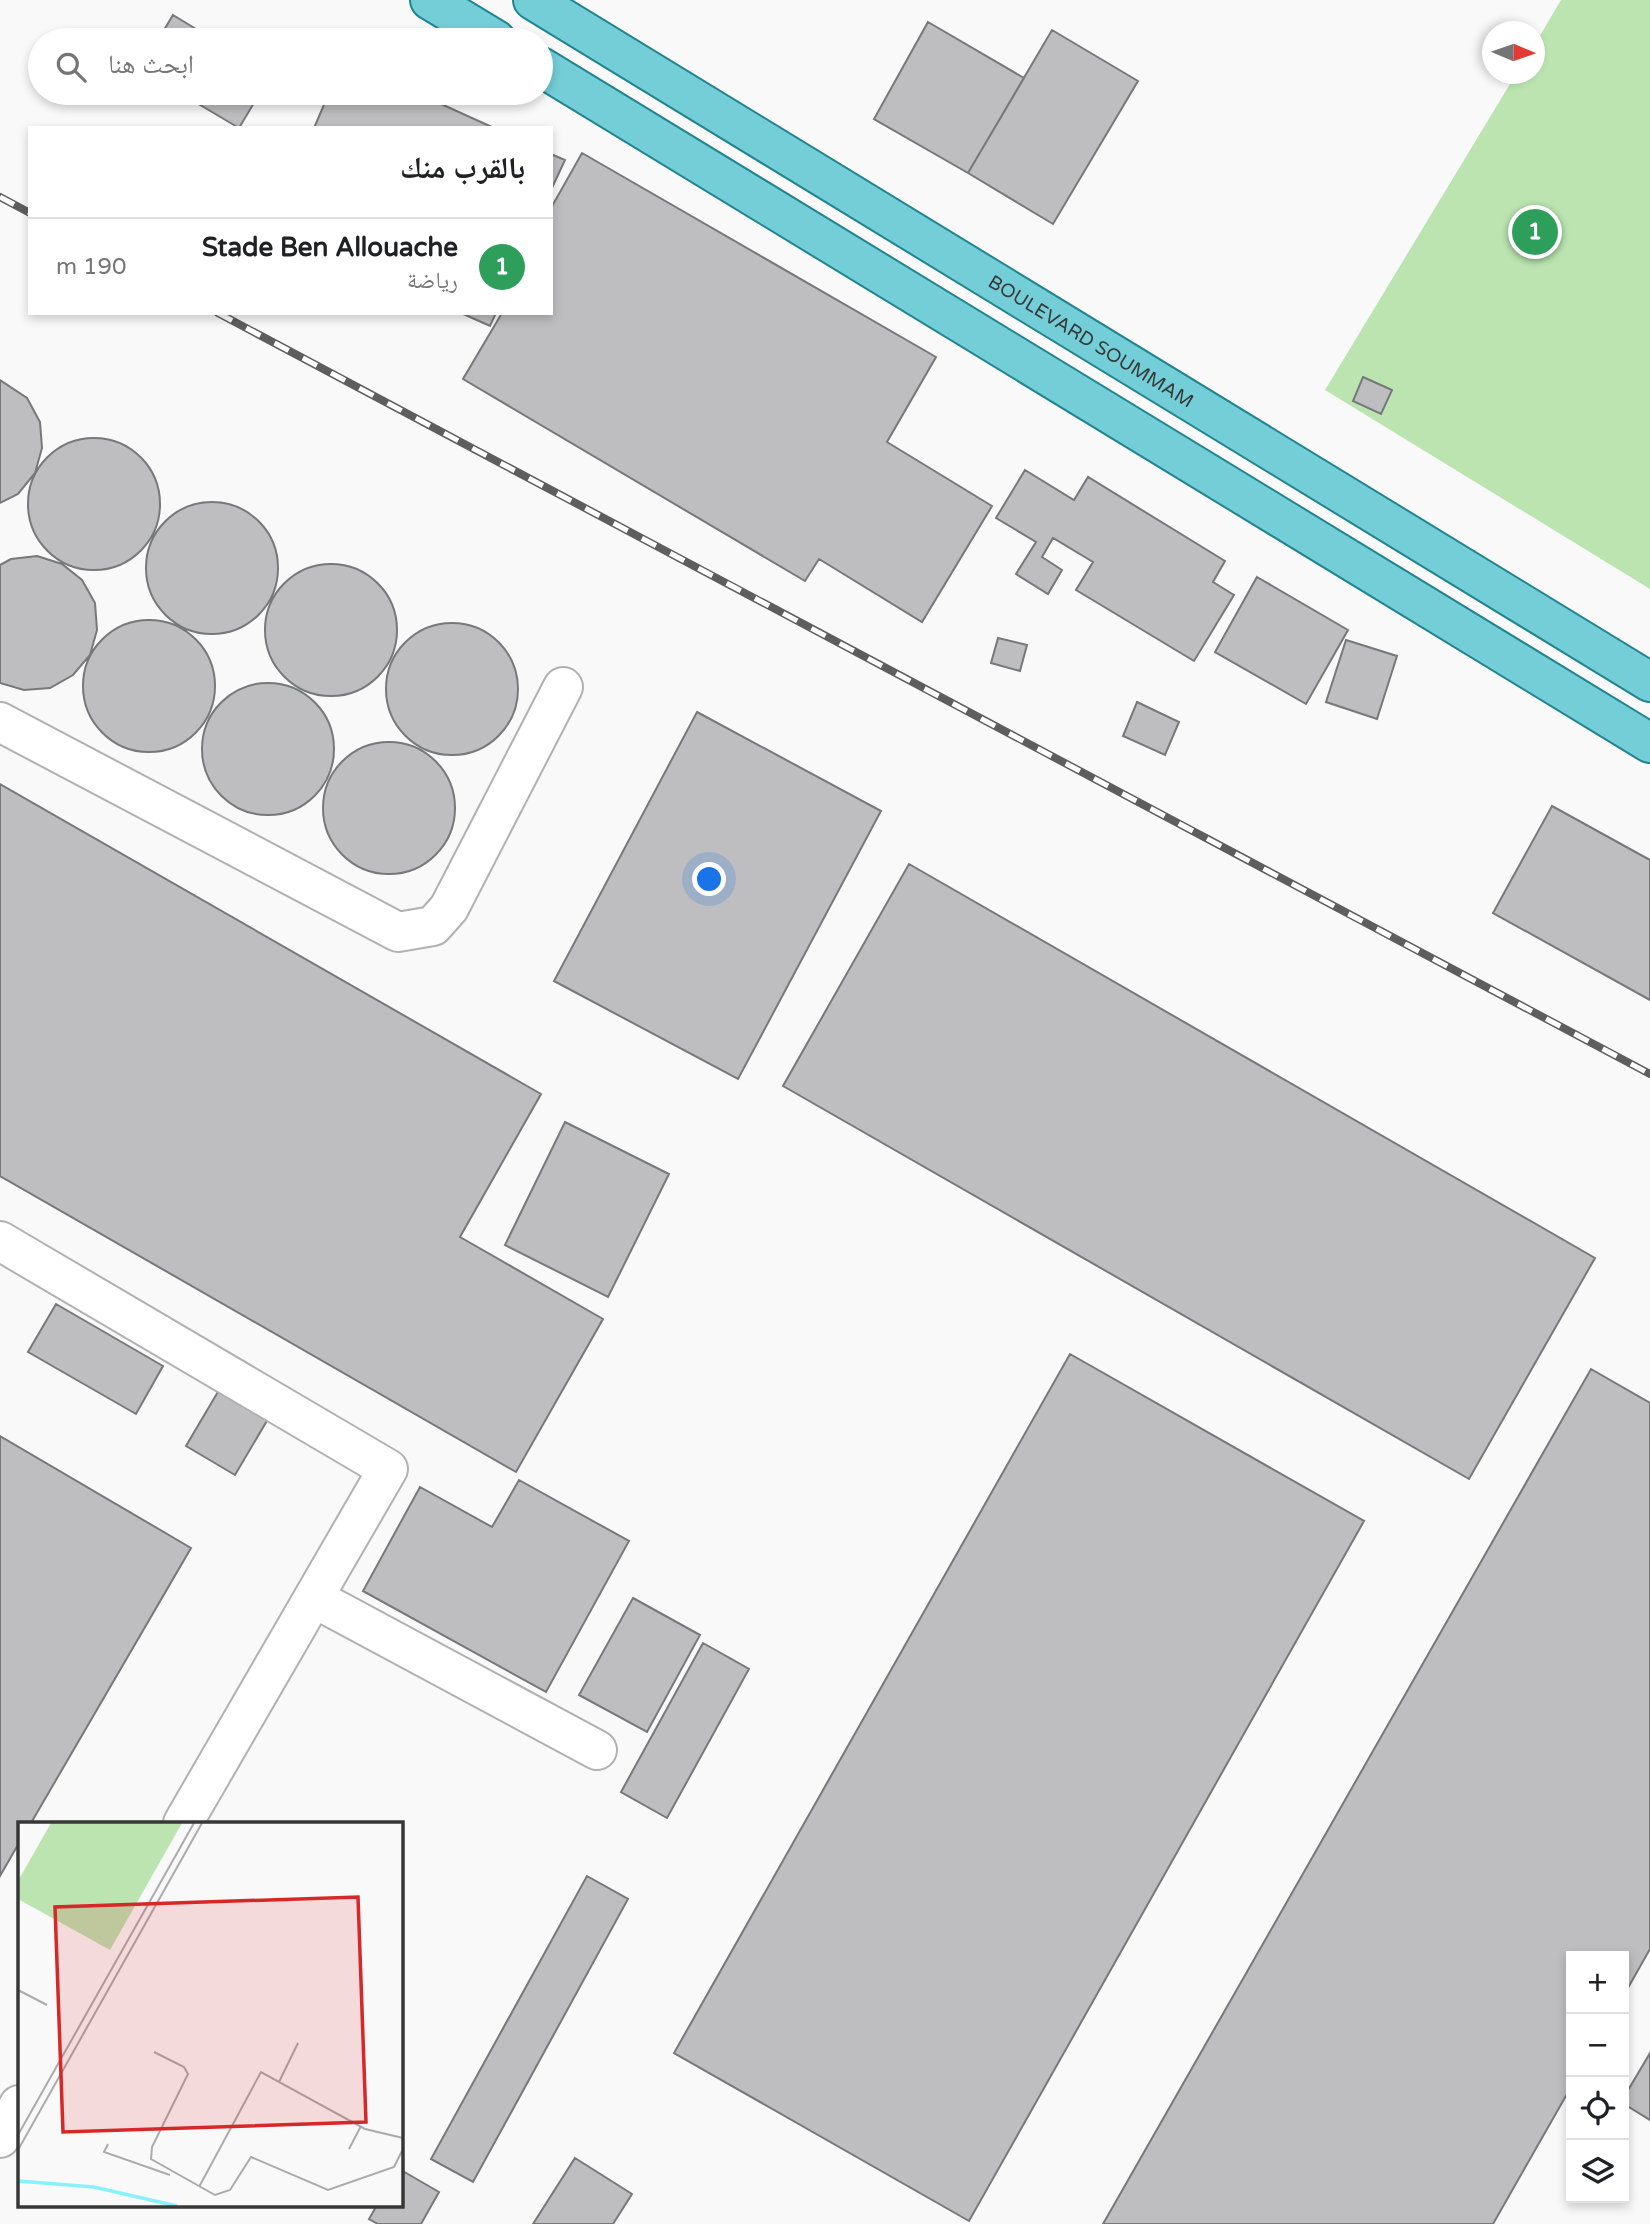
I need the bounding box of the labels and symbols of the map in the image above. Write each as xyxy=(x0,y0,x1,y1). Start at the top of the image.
north arrow xyxy=(1482,21,1545,84)
pin: 1 xyxy=(1512,206,1558,258)
street label: BOULEVARD SOUMMAM xyxy=(984,271,1197,413)
your location xyxy=(692,862,726,896)
inset map xyxy=(18,1822,402,2206)

